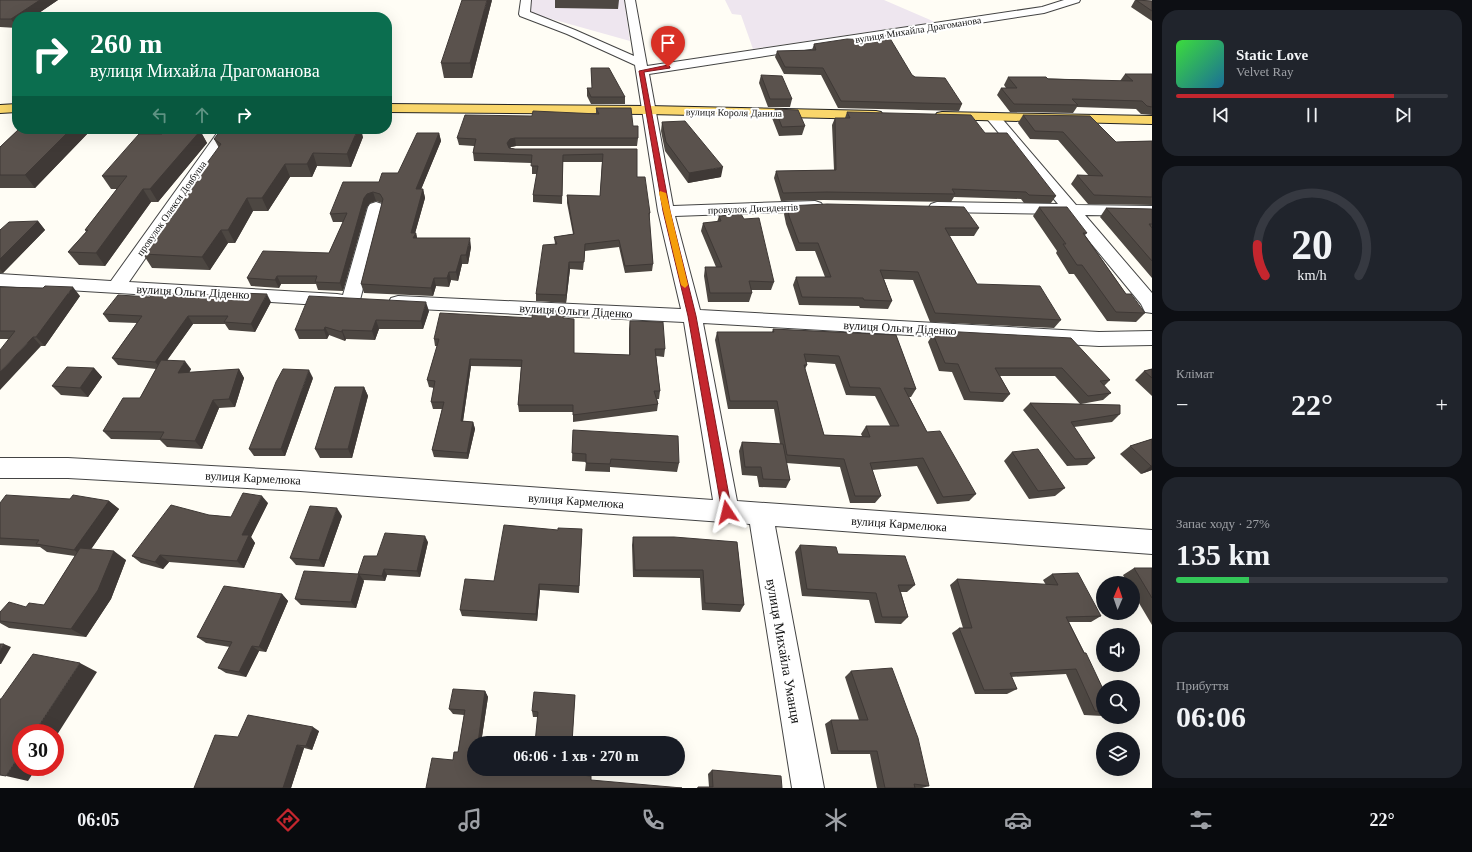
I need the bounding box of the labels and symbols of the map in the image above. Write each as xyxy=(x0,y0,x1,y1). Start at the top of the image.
street label: вулиця Михайла Драгоманова xyxy=(854,14,982,45)
pin xyxy=(651,26,685,67)
street label: вулиця Короля Данила xyxy=(686,106,783,119)
street label: провулок Олекси Довбуша xyxy=(134,158,209,258)
street label: провулок Дисидентів xyxy=(708,201,799,216)
street label: вулиця Ольги Діденко xyxy=(136,282,250,302)
street label: вулиця Ольги Діденко xyxy=(519,301,633,321)
street label: вулиця Ольги Діденко xyxy=(843,318,957,338)
street label: вулиця Кармелюка xyxy=(205,468,302,488)
street label: вулиця Кармелюка xyxy=(528,491,625,511)
position arrow xyxy=(706,491,748,533)
street label: вулиця Кармелюка xyxy=(851,514,948,534)
north arrow xyxy=(1096,576,1140,620)
street label: вулиця Михайла Уманця xyxy=(763,578,804,725)
speed limit sign: 30 xyxy=(12,724,64,776)

